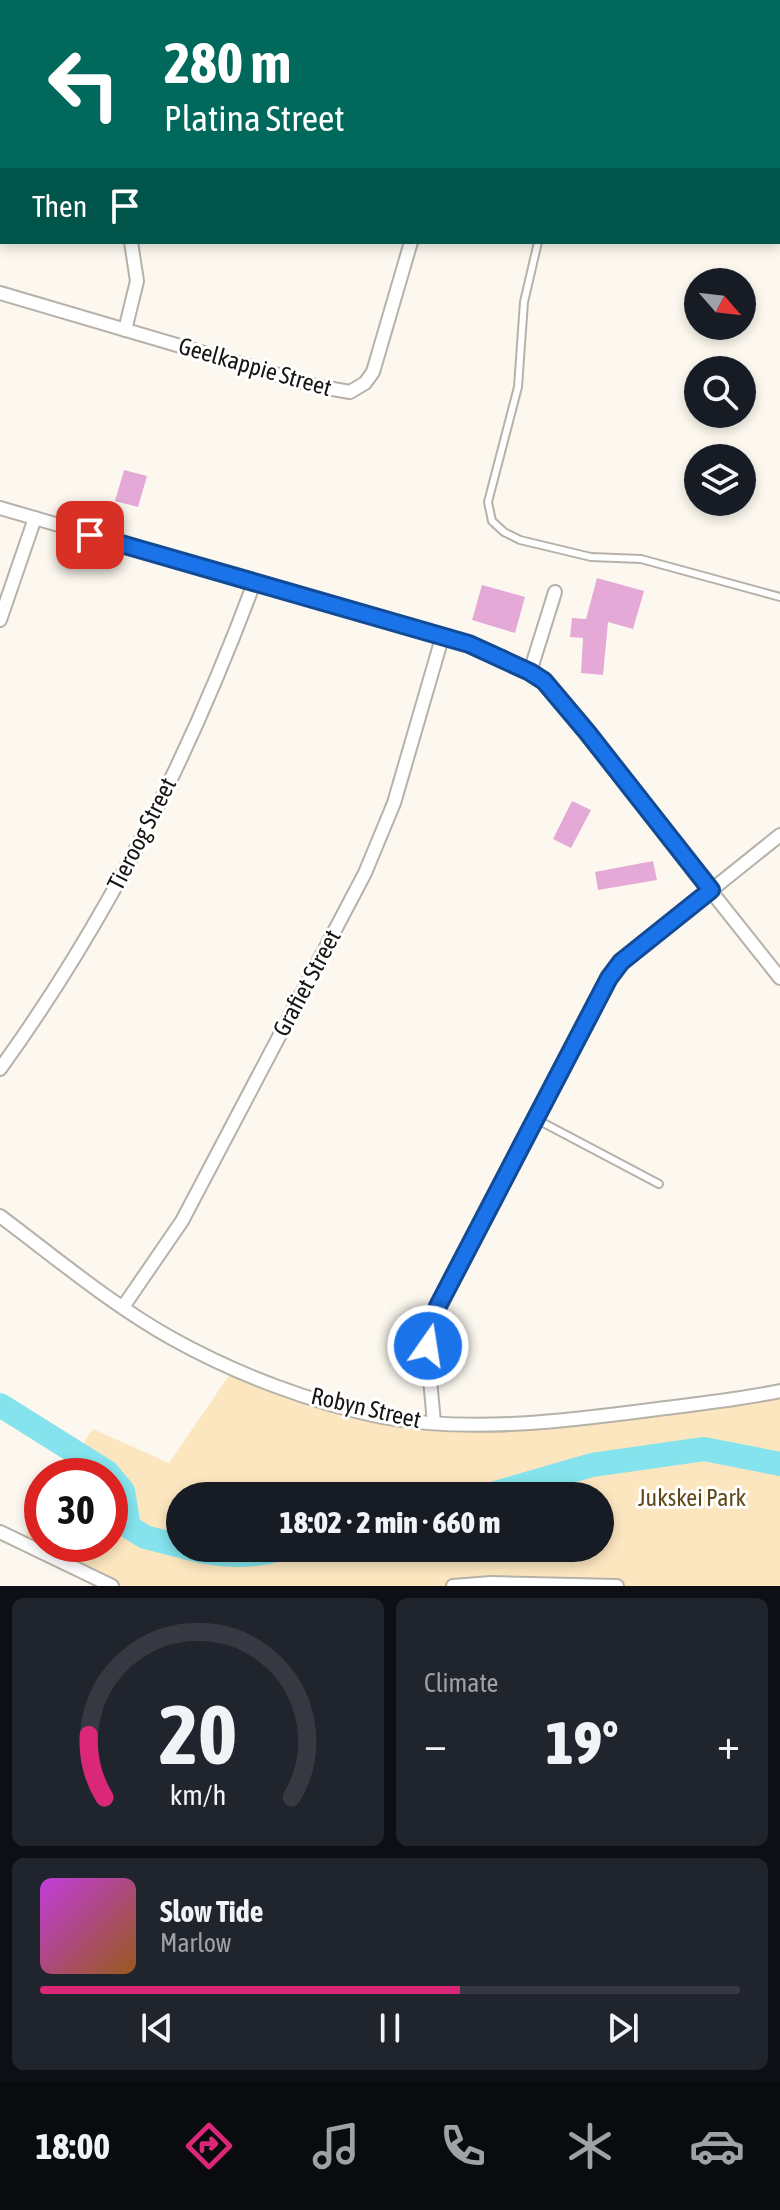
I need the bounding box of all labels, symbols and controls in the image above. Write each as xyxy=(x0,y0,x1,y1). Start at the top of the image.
text: 280 m xyxy=(164,31,291,95)
icon: left xyxy=(32,32,136,136)
text: Platina Street xyxy=(164,97,345,139)
icon: arrive xyxy=(103,184,147,228)
text: Then xyxy=(32,189,87,223)
north arrow xyxy=(684,268,756,340)
map controls xyxy=(684,268,756,516)
street label: Geelkappie Street xyxy=(176,332,335,401)
button: search xyxy=(684,356,756,428)
button: layers xyxy=(684,444,756,516)
pin xyxy=(56,501,124,569)
icon: arrive xyxy=(68,513,112,557)
street label: Tieroog Street xyxy=(102,773,181,894)
street label: Grafiet Street xyxy=(267,925,346,1040)
position arrow xyxy=(386,1304,470,1388)
street label: Robyn Street xyxy=(309,1382,424,1433)
speed limit sign: 30 xyxy=(24,1458,128,1562)
park label: Jukskei Park xyxy=(638,1484,747,1511)
text: 18:02 · 2 min · 660 m xyxy=(280,1505,500,1539)
text: Climate xyxy=(424,1668,498,1698)
text: 20 xyxy=(159,1686,237,1782)
text: 19° xyxy=(546,1708,618,1777)
text: − xyxy=(424,1718,447,1768)
text: + xyxy=(717,1718,740,1768)
text: km/h xyxy=(170,1778,226,1811)
text: Slow Tide xyxy=(160,1894,263,1928)
text: Marlow xyxy=(160,1928,231,1958)
icon: previous xyxy=(135,2006,179,2050)
icon: pause xyxy=(368,2006,412,2050)
icon: next xyxy=(601,2006,645,2050)
icon: directions xyxy=(181,2118,237,2174)
icon: music xyxy=(308,2118,364,2174)
icon: phone xyxy=(435,2118,491,2174)
icon: climate xyxy=(562,2118,618,2174)
icon: car xyxy=(689,2118,745,2174)
text: 18:00 xyxy=(35,2125,110,2167)

